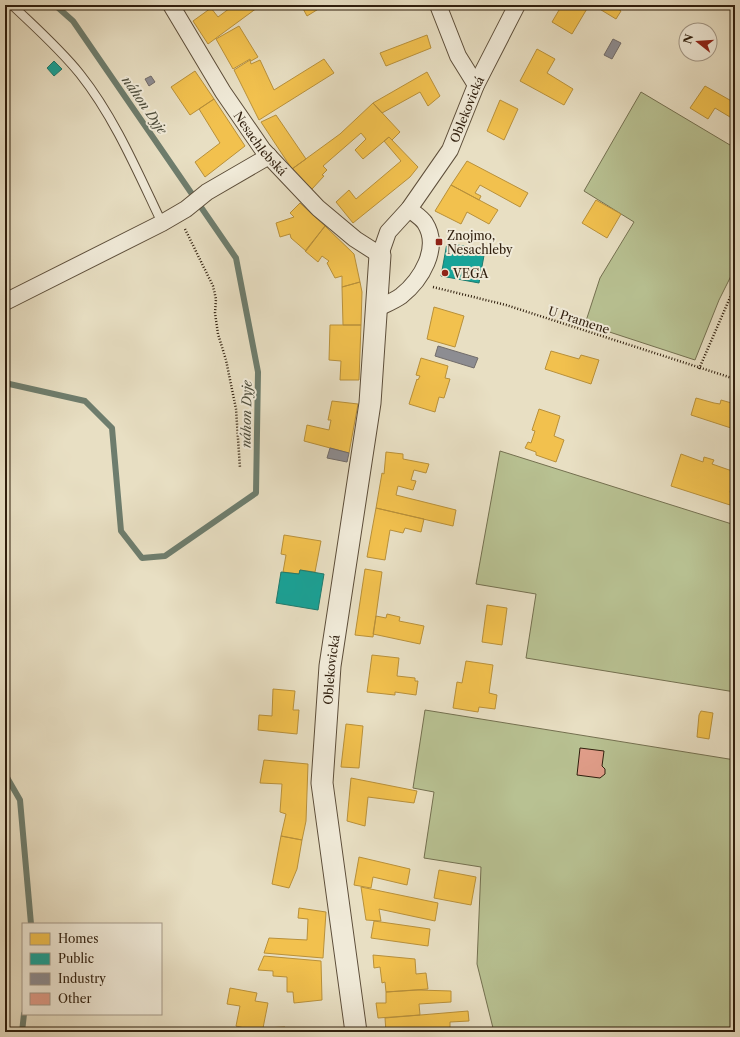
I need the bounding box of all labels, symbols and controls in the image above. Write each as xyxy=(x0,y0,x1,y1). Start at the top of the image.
north arrow xyxy=(678,22,718,62)
text: N xyxy=(680,32,697,46)
water label: náhon Dyje xyxy=(119,72,171,138)
street label: Oblekovická xyxy=(446,73,487,145)
street label: Nesachlebská xyxy=(231,108,291,179)
place label: Znojmo, Nesachleby xyxy=(447,228,513,257)
marker: Znojmo, Nesachleby xyxy=(434,237,444,247)
place label: VEGA xyxy=(452,266,489,281)
marker: VEGA xyxy=(440,268,450,278)
street label: U Pramene xyxy=(546,303,612,337)
water label: náhon Dyje xyxy=(237,379,255,449)
street label: Oblekovická xyxy=(320,633,342,705)
legend xyxy=(22,923,162,1015)
text: Homes xyxy=(58,931,98,946)
text: Public xyxy=(58,951,94,966)
text: Industry xyxy=(58,971,106,986)
text: Other xyxy=(58,991,92,1006)

